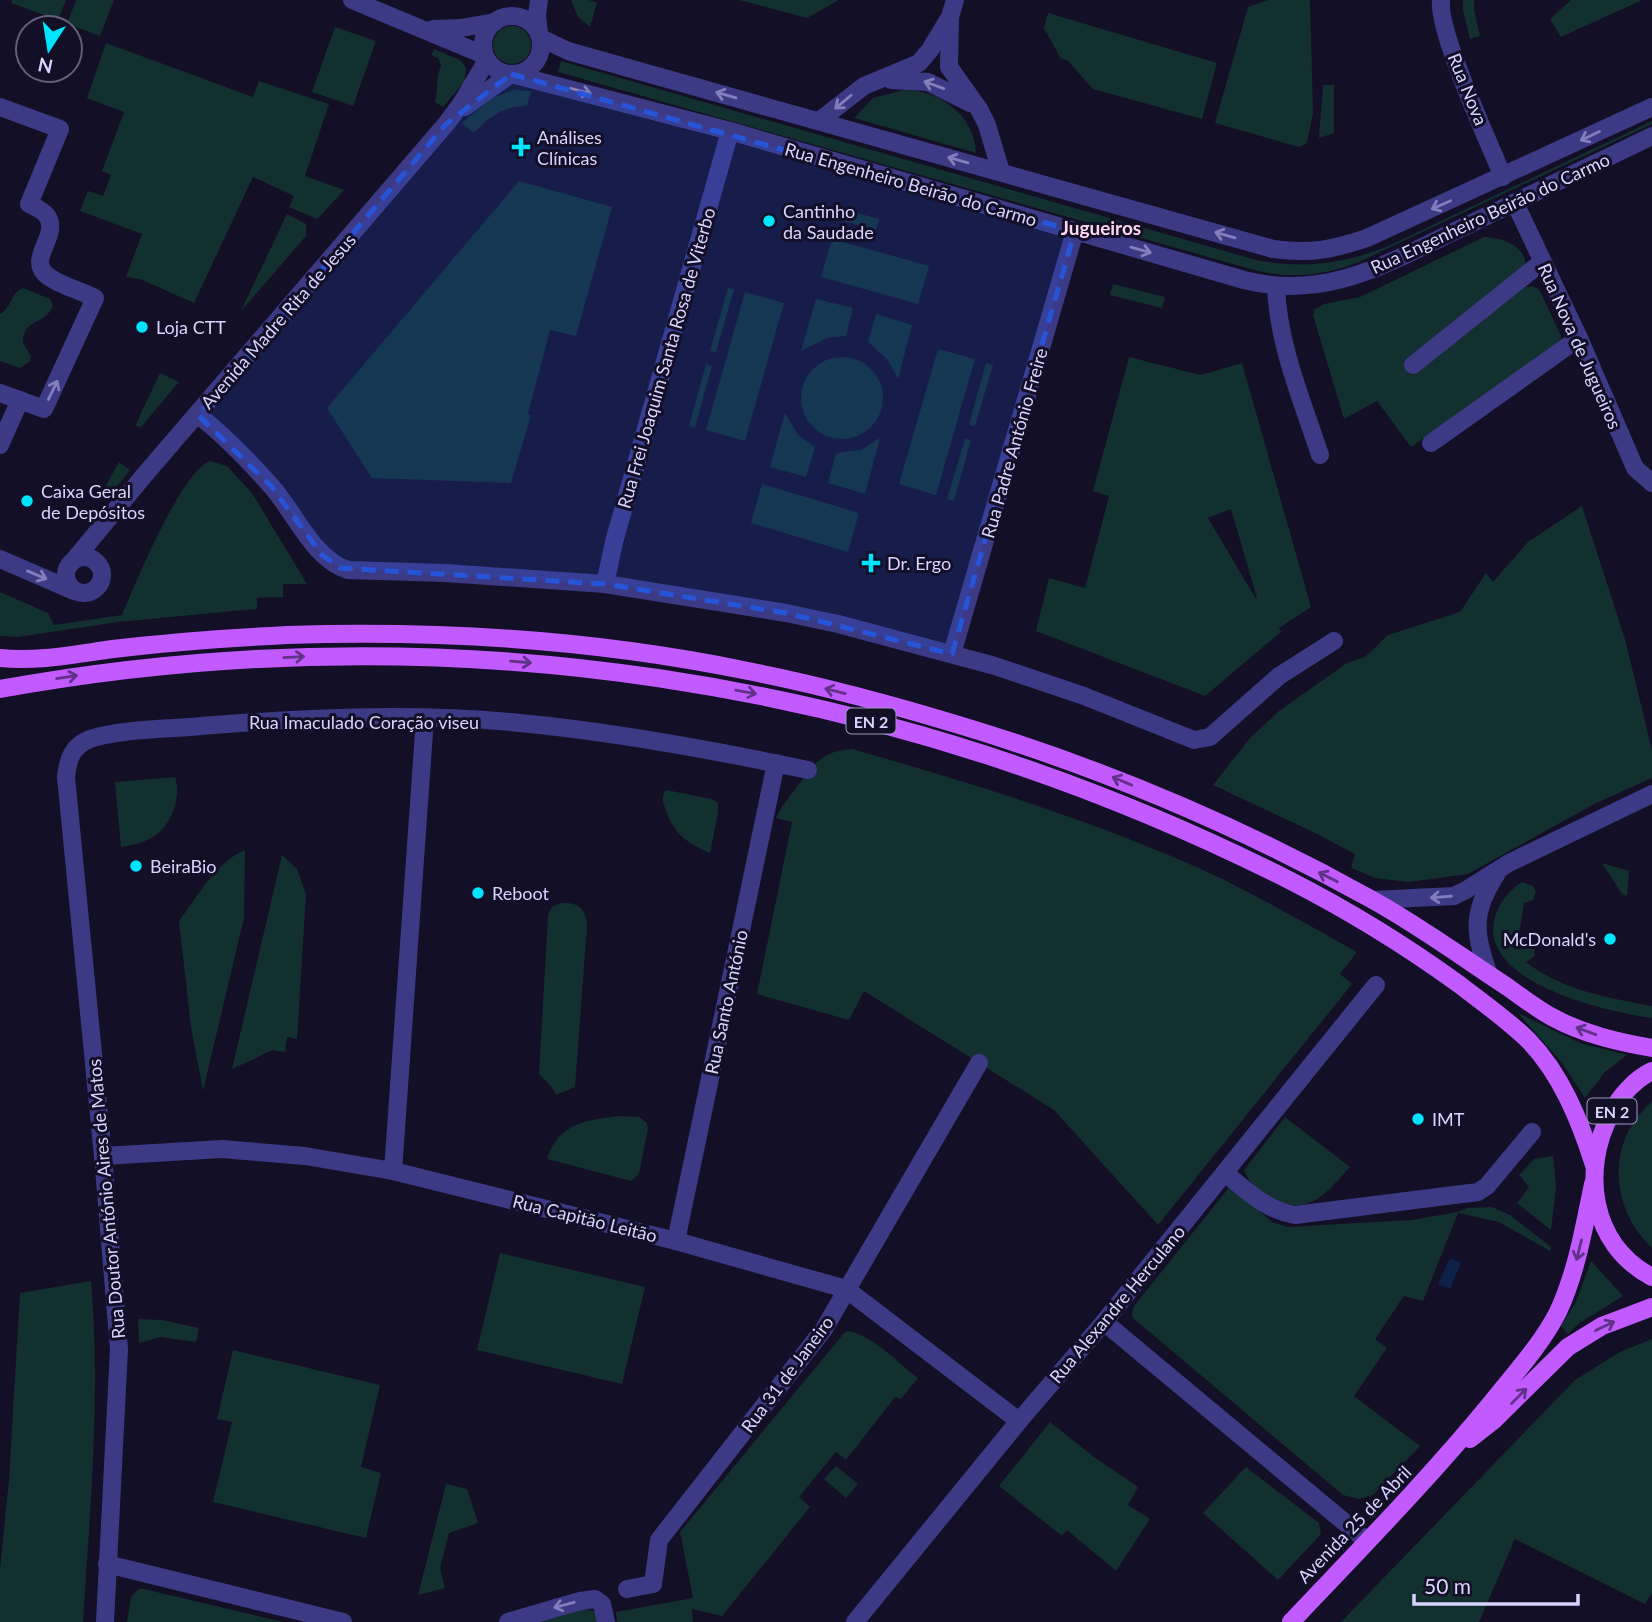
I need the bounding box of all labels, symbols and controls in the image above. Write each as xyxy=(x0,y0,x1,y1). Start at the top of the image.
north arrow xyxy=(14,14,84,84)
street label: Rua Nova xyxy=(1444,50,1492,128)
text: N xyxy=(36,53,55,79)
one-way arrow xyxy=(923,78,945,90)
one-way arrow xyxy=(569,85,592,98)
one-way arrow xyxy=(715,87,737,100)
one-way arrow xyxy=(834,94,852,110)
place label: Análises Clínicas xyxy=(537,126,602,169)
one-way arrow xyxy=(1580,130,1601,143)
marker: Análises Clínicas xyxy=(511,137,531,157)
street label: Rua Engenheiro Beirão do Carmo xyxy=(782,137,1040,231)
street label: Rua Engenheiro Beirão do Carmo xyxy=(1367,148,1613,278)
one-way arrow xyxy=(948,153,970,166)
one-way arrow xyxy=(1431,199,1452,212)
place label: Cantinho da Saudade xyxy=(783,200,874,243)
street label: Rua Frei Joaquim Santa Rosa de Viterbo xyxy=(612,205,720,511)
marker: Cantinho da Saudade xyxy=(761,213,777,229)
district label: Jugueiros xyxy=(1061,216,1141,239)
one-way arrow xyxy=(1214,228,1236,241)
street label: Avenida Madre Rita de Jesus xyxy=(196,229,360,413)
one-way arrow xyxy=(1129,245,1151,258)
street label: Rua Nova de Jugueiros xyxy=(1534,260,1627,432)
place label: Loja CTT xyxy=(156,316,226,338)
marker: Loja CTT xyxy=(134,319,150,335)
street label: Rua Padre António Freire xyxy=(976,345,1052,541)
one-way arrow xyxy=(47,380,60,401)
place label: Caixa Geral de Depósitos xyxy=(41,480,145,523)
marker: Caixa Geral de Depósitos xyxy=(19,493,35,509)
place label: Dr. Ergo xyxy=(887,552,951,574)
marker: Dr. Ergo xyxy=(861,553,881,573)
one-way arrow xyxy=(26,569,47,582)
one-way arrow xyxy=(282,651,305,664)
one-way arrow xyxy=(509,656,532,669)
one-way arrow xyxy=(55,670,78,683)
one-way arrow xyxy=(824,684,847,697)
one-way arrow xyxy=(734,686,757,699)
road number: EN 2 xyxy=(846,708,896,734)
street label: Rua Imaculado Coração viseu xyxy=(249,711,479,733)
one-way arrow xyxy=(1112,774,1134,787)
place label: BeiraBio xyxy=(150,855,216,877)
marker: BeiraBio xyxy=(128,858,144,874)
one-way arrow xyxy=(1319,869,1339,883)
place label: Reboot xyxy=(492,882,550,904)
marker: Reboot xyxy=(470,885,486,901)
one-way arrow xyxy=(1430,891,1452,904)
street label: Rua Santo António xyxy=(700,928,752,1076)
place label: McDonald's xyxy=(1503,928,1596,950)
marker: McDonald's xyxy=(1602,931,1618,947)
one-way arrow xyxy=(1575,1024,1597,1037)
street label: Rua Doutor António Aires de Matos xyxy=(83,1058,129,1340)
road number: EN 2 xyxy=(1588,1098,1636,1124)
place label: IMT xyxy=(1432,1108,1465,1130)
marker: IMT xyxy=(1410,1111,1426,1127)
street label: Rua Capitão Leitão xyxy=(510,1189,660,1247)
street label: Rua Alexandre Herculano xyxy=(1045,1221,1189,1387)
one-way arrow xyxy=(1572,1239,1585,1261)
street label: Rua 31 de Janeiro xyxy=(736,1311,838,1437)
one-way arrow xyxy=(1594,1318,1615,1332)
one-way arrow xyxy=(1510,1388,1527,1405)
street label: Avenida 25 de Abril xyxy=(1292,1461,1416,1587)
scale bar xyxy=(1414,1562,1578,1606)
text: 50 m xyxy=(1424,1573,1471,1598)
one-way arrow xyxy=(553,1600,575,1613)

